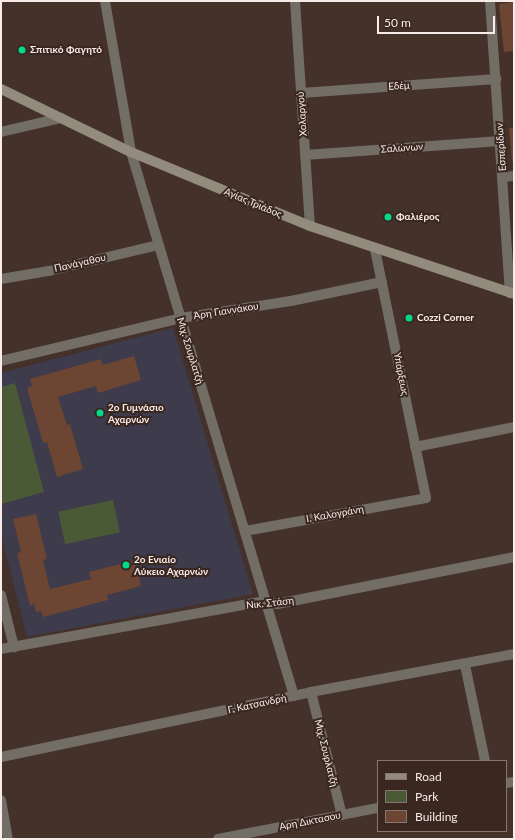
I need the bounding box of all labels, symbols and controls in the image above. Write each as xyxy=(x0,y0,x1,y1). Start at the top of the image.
scale bar xyxy=(379,8,497,34)
text: 50 m xyxy=(384,15,411,30)
place label: Σπιτικό Φαγητό xyxy=(30,44,102,56)
marker: Σπιτικό Φαγητό xyxy=(17,45,27,55)
street label: Εδέμ xyxy=(388,79,410,93)
street label: Χολαργού xyxy=(294,91,310,137)
street label: Εσπερίδων xyxy=(493,122,509,172)
street label: Σαλώνων xyxy=(380,141,424,155)
street label: Αγίας Τριάδος xyxy=(222,185,284,221)
place label: Φαλιέρος xyxy=(396,211,440,223)
marker: Φαλιέρος xyxy=(383,212,393,222)
street label: Πανάγαθου xyxy=(53,251,107,275)
street label: Άρη Γιαννάκου xyxy=(193,300,259,322)
place label: Cozzi Corner xyxy=(417,312,474,324)
marker: Cozzi Corner xyxy=(404,313,414,323)
street label: Μιχ. Σουρλατζή xyxy=(174,316,206,386)
street label: Υπάρξεως xyxy=(391,351,411,397)
place label: 2ο Γυμνάσιο Αχαρνών xyxy=(108,401,164,424)
marker: 2ο Γυμνάσιο Αχαρνών xyxy=(95,408,105,418)
street label: Ι. Καλογράνη xyxy=(305,503,365,525)
place label: 2ο Ενιαίο Λύκειο Αχαρνών xyxy=(134,553,208,576)
marker: 2ο Ενιαίο Λύκειο Αχαρνών xyxy=(121,560,131,570)
street label: Νικ. Στάση xyxy=(245,595,295,611)
street label: Γ. Κατσανδρή xyxy=(226,692,288,716)
street label: Μιχ. Σουρλατζή xyxy=(312,718,340,788)
legend xyxy=(377,760,507,832)
text: Road xyxy=(415,769,442,784)
text: Park xyxy=(415,789,438,804)
street label: Αρη Δικτασου xyxy=(278,809,342,833)
text: Building xyxy=(415,809,458,824)

